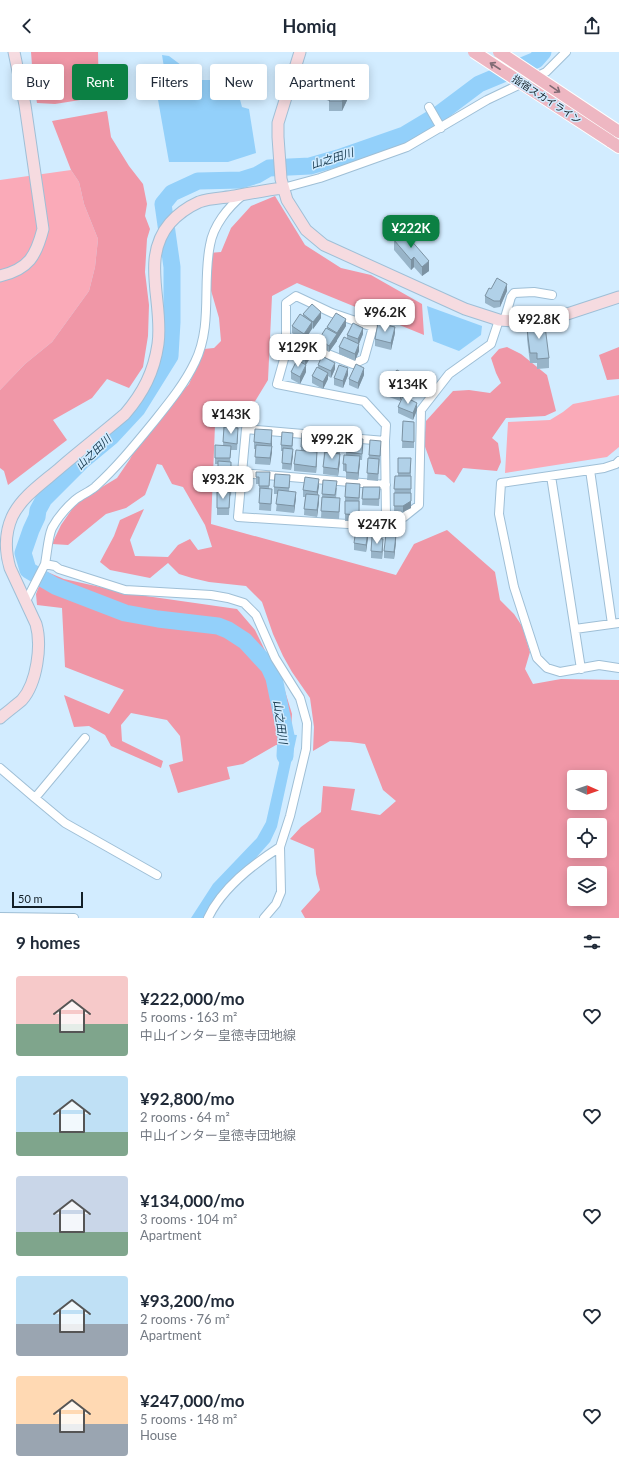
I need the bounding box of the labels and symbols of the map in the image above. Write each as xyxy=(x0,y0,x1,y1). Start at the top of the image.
one-way arrow xyxy=(489,61,501,69)
street label: 指宿スカイライン xyxy=(510,72,584,126)
one-way arrow xyxy=(549,85,560,93)
water label: 山之田川 xyxy=(309,145,356,171)
pin: ¥222K xyxy=(383,215,439,249)
pin: ¥96.2K xyxy=(352,299,418,333)
pin: ¥92.8K xyxy=(506,306,572,340)
pin: ¥129K xyxy=(270,334,326,368)
pin: ¥134K xyxy=(380,371,436,405)
pin: ¥143K xyxy=(203,401,259,435)
pin: ¥99.2K xyxy=(299,426,365,460)
water label: 山之田川 xyxy=(73,431,114,472)
pin: ¥93.2K xyxy=(190,466,256,500)
pin: ¥247K xyxy=(349,511,405,545)
water label: 山之田川 xyxy=(272,699,291,746)
north arrow xyxy=(567,770,607,810)
scale bar xyxy=(12,890,83,909)

